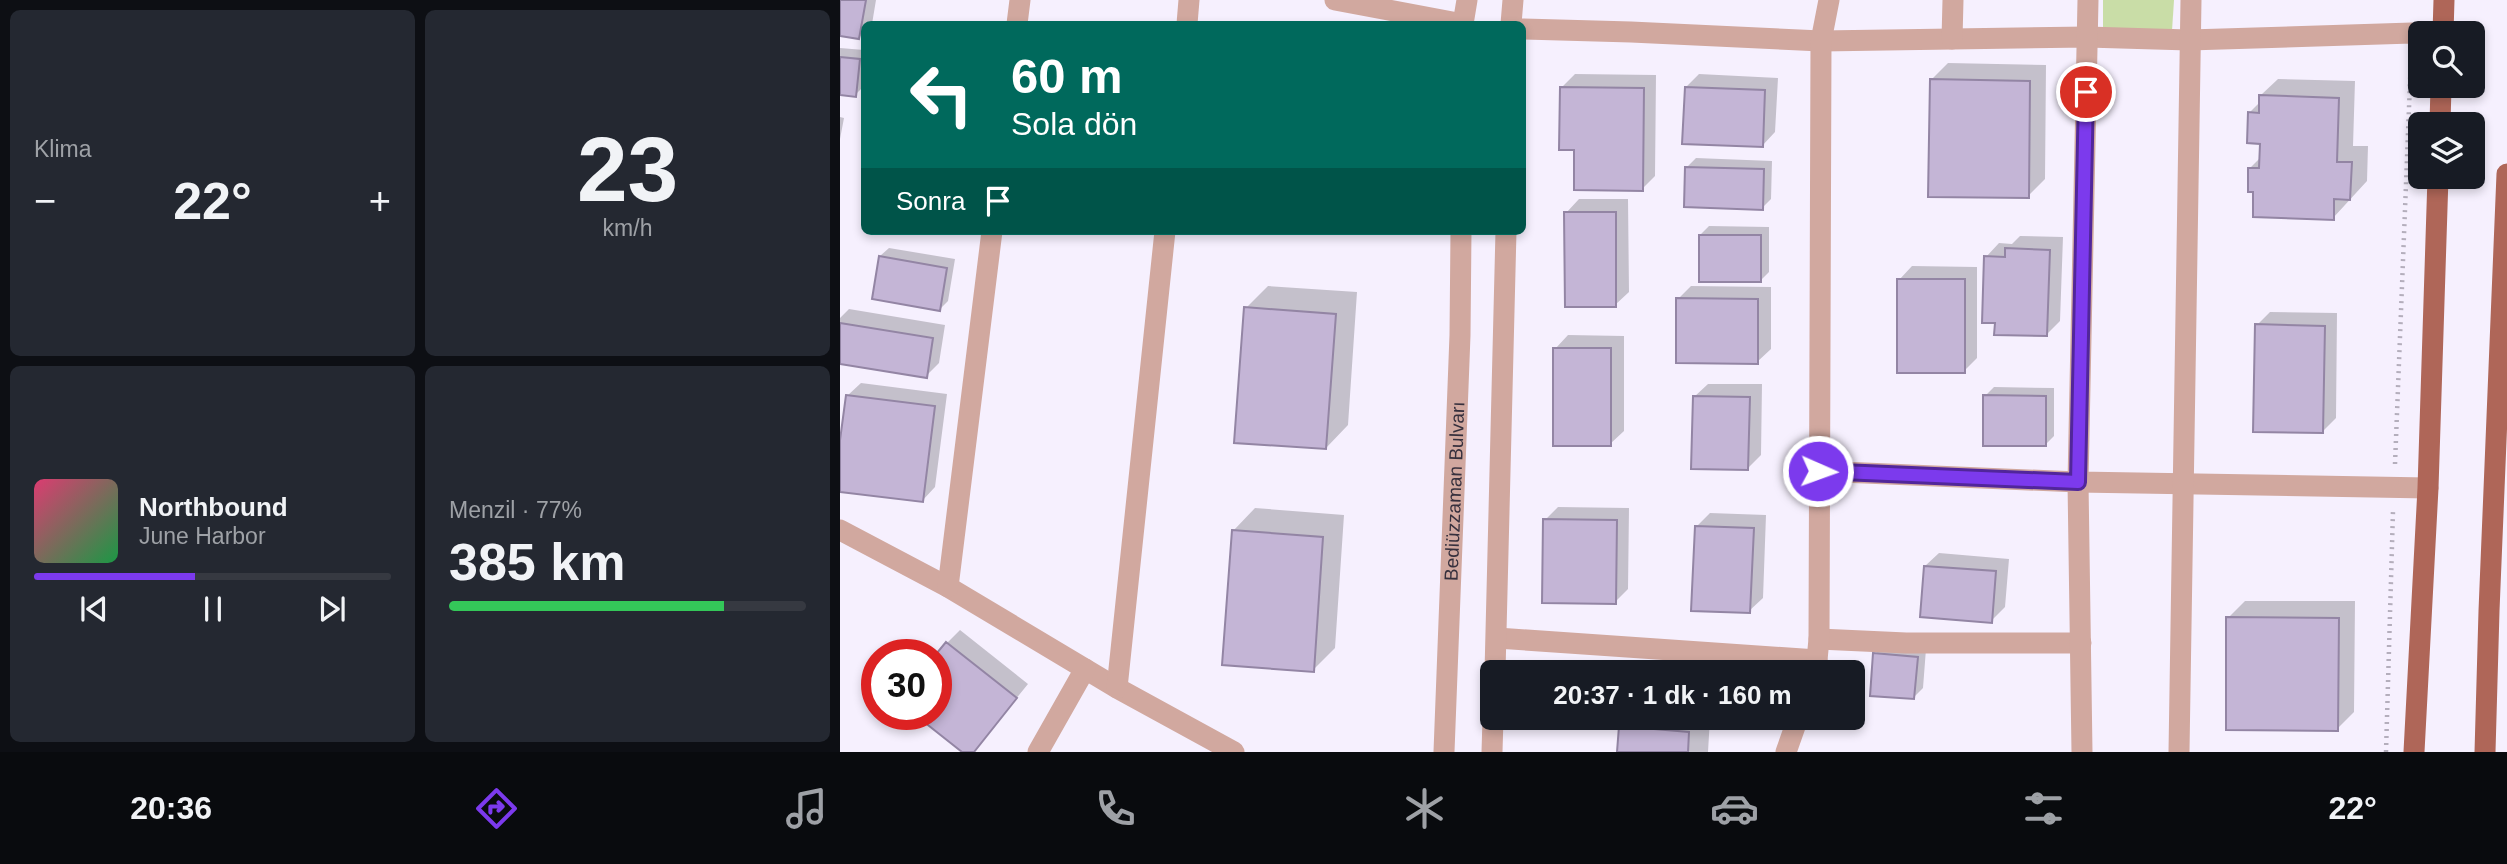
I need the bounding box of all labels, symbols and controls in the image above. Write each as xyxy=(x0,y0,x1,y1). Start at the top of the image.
map controls xyxy=(2408,21,2485,189)
button: search xyxy=(2408,21,2485,98)
icon: left xyxy=(896,49,987,140)
text: 60 m xyxy=(1011,49,1123,103)
pin xyxy=(2056,62,2116,122)
icon: arrive xyxy=(2067,73,2105,111)
text: Sola dön xyxy=(1011,106,1137,142)
button: layers xyxy=(2408,112,2485,189)
text: 23 xyxy=(577,119,678,220)
text: Klima xyxy=(34,136,92,162)
text: 22° xyxy=(173,172,252,230)
text: − xyxy=(34,180,56,222)
text: + xyxy=(369,180,391,222)
icon: arrive xyxy=(979,182,1017,220)
text: Sonra xyxy=(896,186,965,216)
text: km/h xyxy=(603,215,652,241)
street label: Bediüzzaman Bulvarı xyxy=(1440,401,1468,581)
position arrow xyxy=(1781,434,1855,508)
text: Northbound xyxy=(139,492,288,522)
text: Menzil · 77% xyxy=(449,497,582,523)
text: June Harbor xyxy=(139,523,266,549)
text: 385 km xyxy=(449,533,625,591)
icon: previous xyxy=(75,590,113,628)
icon: pause xyxy=(194,590,232,628)
icon: next xyxy=(313,590,351,628)
speed limit sign: 30 xyxy=(861,639,952,730)
text: 20:37 · 1 dk · 160 m xyxy=(1553,680,1792,710)
icon: directions xyxy=(472,784,521,833)
icon: music xyxy=(782,784,831,833)
icon: phone xyxy=(1091,784,1140,833)
icon: climate xyxy=(1400,784,1449,833)
icon: car xyxy=(1710,784,1759,833)
icon: filters xyxy=(2019,784,2068,833)
text: 20:36 xyxy=(130,790,212,826)
text: 22° xyxy=(2328,790,2377,826)

